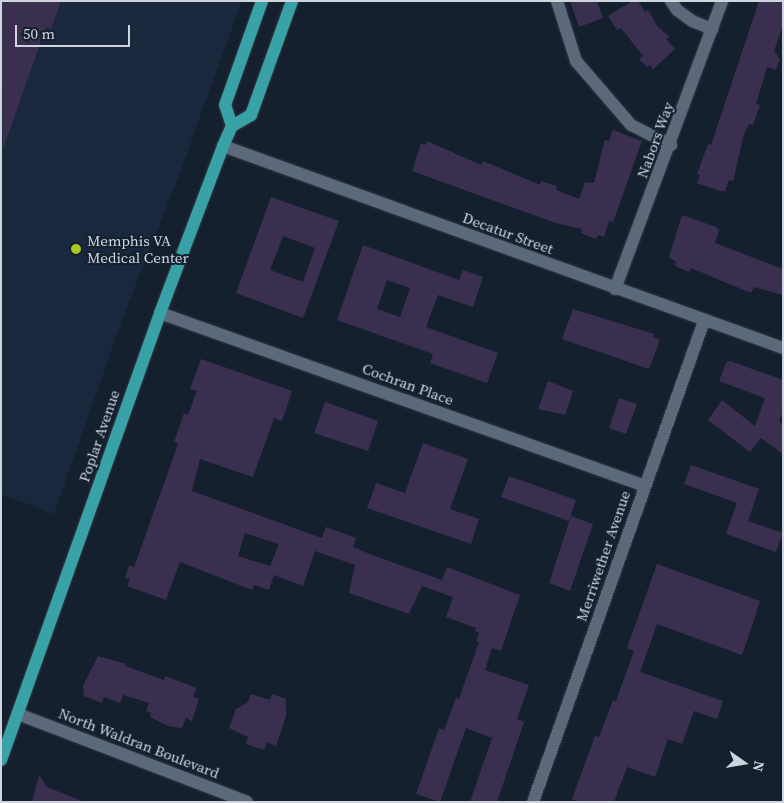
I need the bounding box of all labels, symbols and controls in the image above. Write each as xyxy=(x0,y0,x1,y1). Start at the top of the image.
scale bar xyxy=(18,15,132,47)
text: 50 m xyxy=(23,23,55,44)
street label: Nabors Way xyxy=(633,99,677,181)
street label: Decatur Street xyxy=(460,208,556,258)
place label: Memphis VA Medical Center xyxy=(87,231,189,266)
marker: Memphis VA Medical Center xyxy=(69,242,83,256)
street label: Cochran Place xyxy=(360,359,456,409)
street label: Poplar Avenue xyxy=(75,388,123,484)
street label: Merriwether Avenue xyxy=(572,488,634,624)
street label: North Waldran Boulevard xyxy=(56,704,222,782)
north arrow xyxy=(719,738,769,788)
text: N xyxy=(748,759,770,774)

